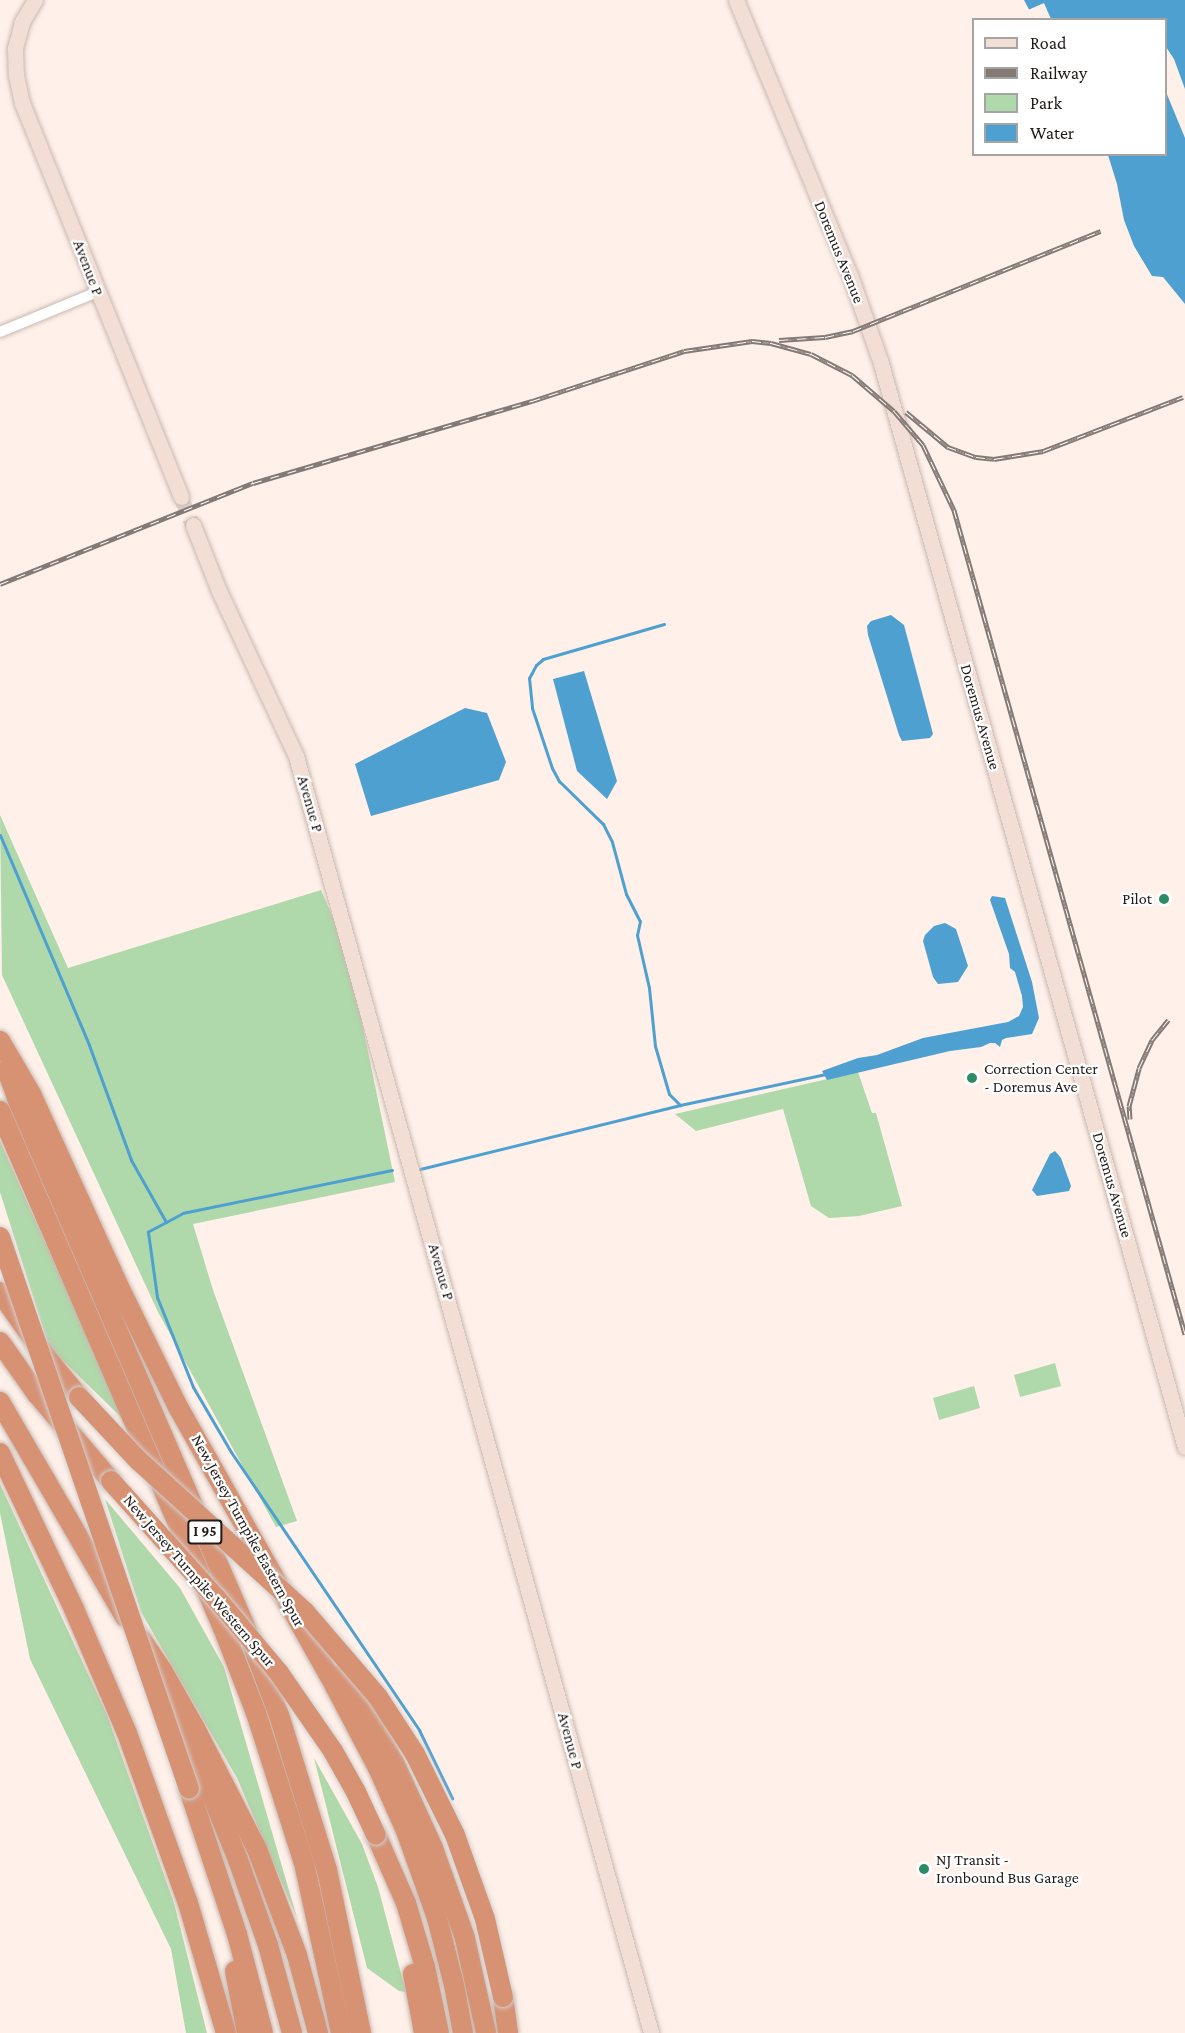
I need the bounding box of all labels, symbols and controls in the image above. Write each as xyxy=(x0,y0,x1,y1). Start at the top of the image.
legend xyxy=(972,18,1167,156)
text: Road xyxy=(1030,33,1067,53)
text: Railway xyxy=(1030,63,1087,83)
text: Park xyxy=(1030,93,1062,113)
text: Water xyxy=(1030,123,1074,143)
street label: Doremus Avenue xyxy=(810,198,868,306)
street label: Avenue P xyxy=(69,237,107,299)
street label: Doremus Avenue xyxy=(956,662,1004,772)
street label: Avenue P xyxy=(293,773,327,835)
place label: Pilot xyxy=(1122,889,1152,909)
marker: Pilot xyxy=(1157,892,1171,906)
place label: Correction Center - Doremus Ave xyxy=(984,1059,1098,1097)
marker: Correction Center - Doremus Ave xyxy=(965,1071,979,1085)
street label: Doremus Avenue xyxy=(1088,1130,1136,1240)
street label: Avenue P xyxy=(424,1241,458,1303)
street label: New Jersey Turnpike Eastern Spur xyxy=(187,1432,309,1630)
street label: New Jersey Turnpike Western Spur xyxy=(119,1491,279,1671)
road number: I 95 xyxy=(187,1520,223,1544)
street label: Avenue P xyxy=(553,1710,587,1772)
place label: NJ Transit - Ironbound Bus Garage xyxy=(936,1850,1079,1888)
marker: NJ Transit - Ironbound Bus Garage xyxy=(917,1862,931,1876)

